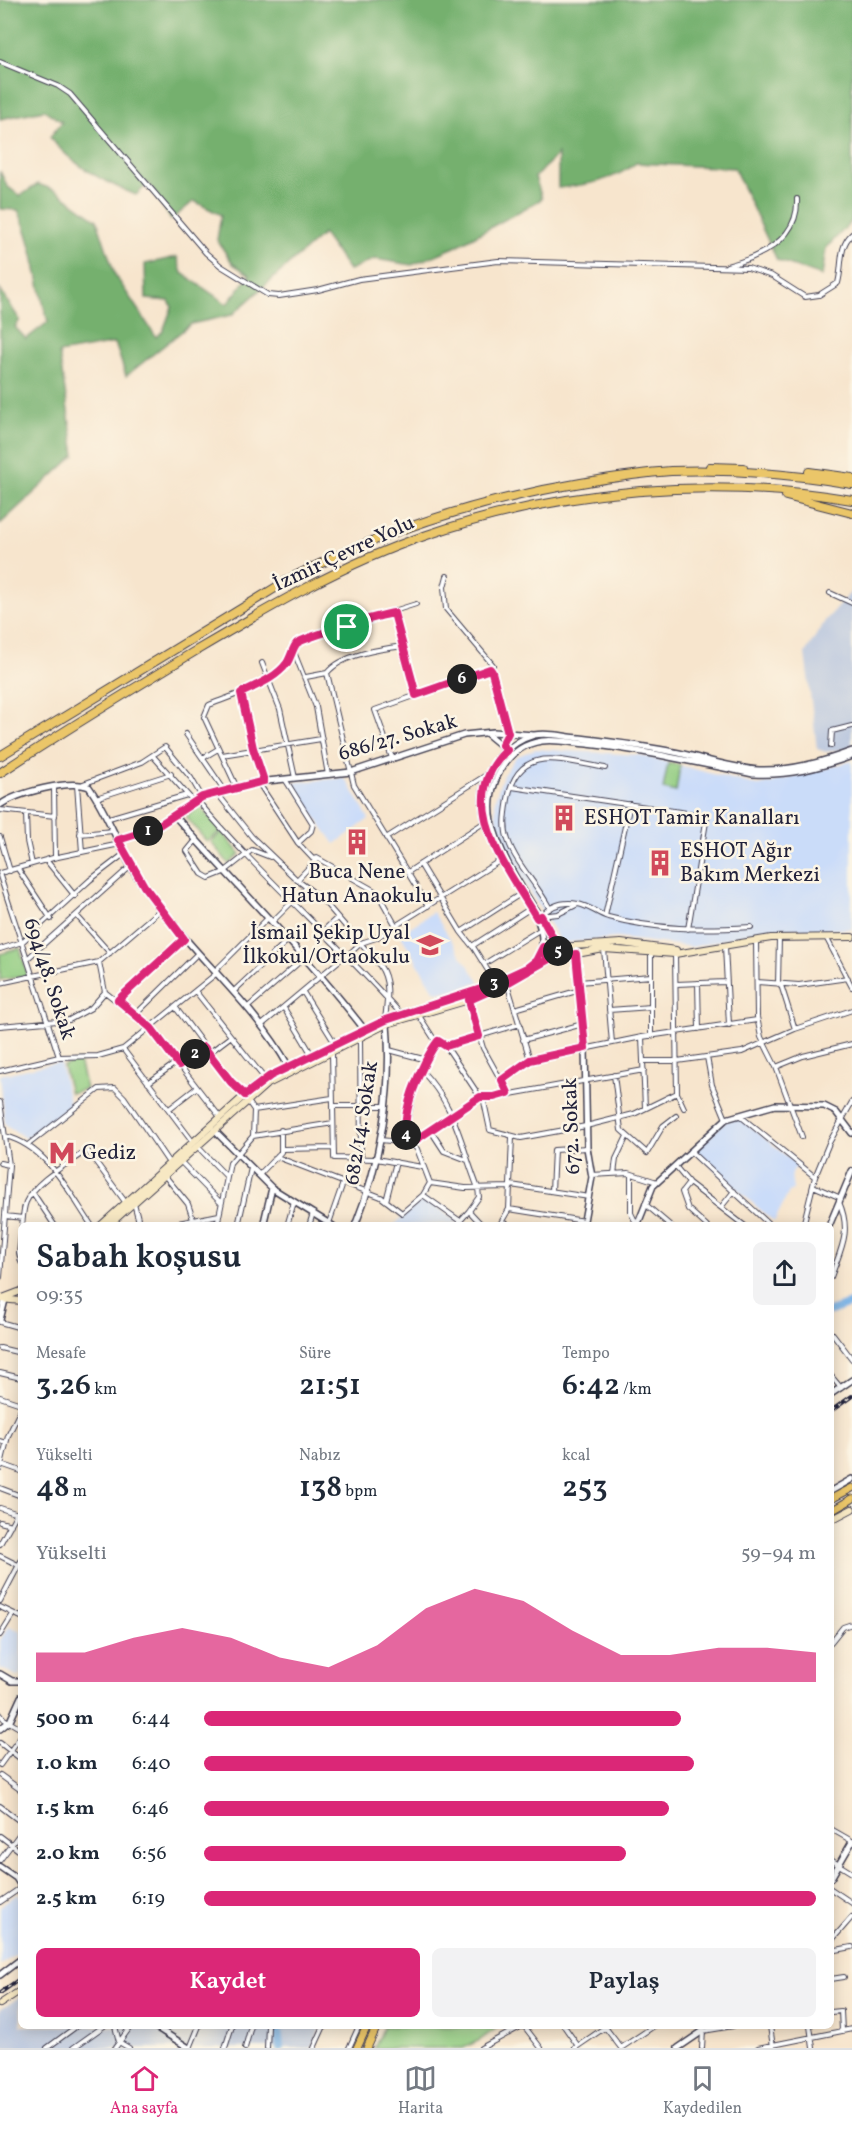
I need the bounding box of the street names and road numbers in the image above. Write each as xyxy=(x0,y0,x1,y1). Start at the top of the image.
street label: İzmir Çevre Yolu xyxy=(268,508,420,600)
street label: 686/27. Sokak xyxy=(335,707,461,769)
street label: 694/48. Sokak xyxy=(16,914,82,1044)
street label: 682/14. Sokak xyxy=(338,1058,386,1187)
street label: 672. Sokak xyxy=(556,1077,588,1175)

